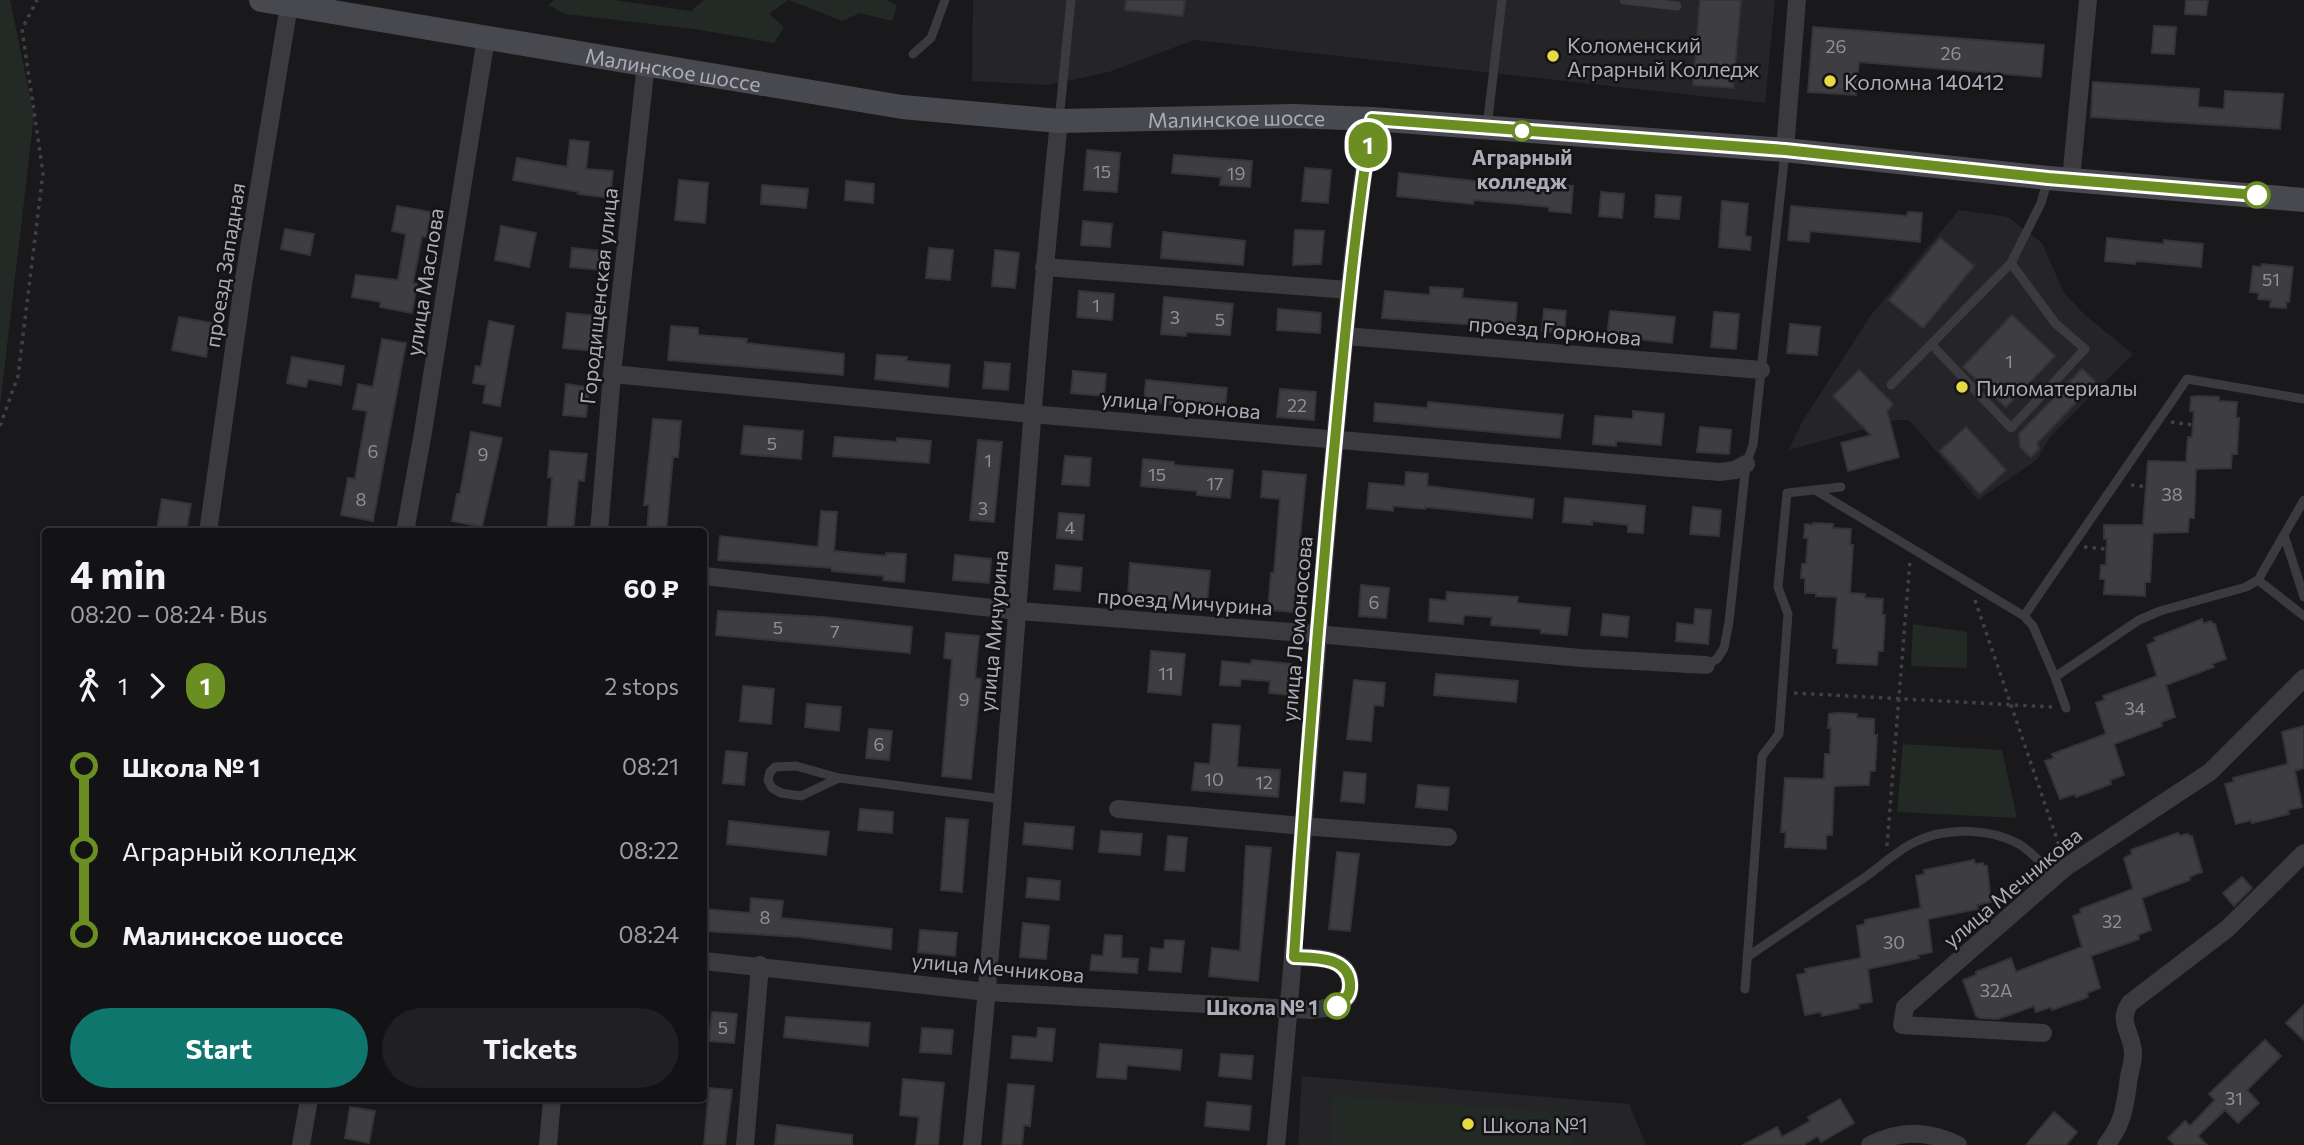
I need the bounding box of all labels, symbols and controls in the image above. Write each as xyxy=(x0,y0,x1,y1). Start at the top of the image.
place label: Коломенский Аграрный Колледж xyxy=(1567,32,1760,81)
house number: 26 xyxy=(1826,35,1846,57)
street label: Малинское шоссе xyxy=(584,42,763,96)
house number: 26 xyxy=(1941,42,1961,64)
marker: Коломенский Аграрный Колледж xyxy=(1545,48,1561,64)
place label: Коломна 140412 xyxy=(1844,69,2004,94)
marker: Коломна 140412 xyxy=(1822,73,1838,89)
street label: Малинское шоссе xyxy=(1147,103,1326,132)
marker: Аграрный колледж xyxy=(1512,121,1532,141)
line badge: 1 xyxy=(1345,122,1391,168)
text: 1 xyxy=(1363,130,1373,159)
place label: Аграрный колледж xyxy=(1472,144,1572,193)
house number: 15 xyxy=(1093,160,1111,182)
house number: 19 xyxy=(1227,162,1245,184)
street label: проезд Западная xyxy=(199,181,249,349)
unlabelled marker xyxy=(2244,182,2270,208)
street label: Городищенская улица xyxy=(574,186,622,406)
street label: улица Маслова xyxy=(400,206,448,358)
house number: 51 xyxy=(2262,268,2280,290)
house number: 1 xyxy=(1092,294,1100,316)
house number: 3 xyxy=(1170,306,1180,328)
house number: 5 xyxy=(1215,308,1225,330)
street label: проезд Горюнова xyxy=(1468,310,1642,350)
house number: 1 xyxy=(2005,350,2013,372)
place label: Пиломатериалы xyxy=(1976,375,2138,400)
marker: Пиломатериалы xyxy=(1954,379,1970,395)
street label: улица Горюнова xyxy=(1100,385,1262,423)
house number: 22 xyxy=(1287,394,1307,416)
house number: 5 xyxy=(767,432,777,454)
house number: 6 xyxy=(368,440,378,462)
house number: 9 xyxy=(478,443,488,465)
house number: 1 xyxy=(984,449,992,471)
house number: 15 xyxy=(1148,463,1166,485)
house number: 17 xyxy=(1206,472,1224,494)
house number: 38 xyxy=(2161,483,2183,505)
house number: 8 xyxy=(356,488,367,510)
house number: 3 xyxy=(978,497,988,519)
house number: 4 xyxy=(1065,516,1076,538)
street label: улица Ломоносова xyxy=(1275,535,1317,723)
street label: улица Мичурина xyxy=(973,549,1013,713)
text: 4 min xyxy=(70,550,166,597)
text: 60 ₽ xyxy=(624,572,679,603)
street label: проезд Мичурина xyxy=(1097,582,1273,620)
house number: 6 xyxy=(1369,591,1379,613)
text: 08:20 – 08:24 · Bus xyxy=(70,600,267,628)
house number: 5 xyxy=(773,616,783,638)
house number: 7 xyxy=(830,620,840,642)
house number: 11 xyxy=(1158,662,1174,684)
icon: walk xyxy=(70,667,108,705)
icon: forward xyxy=(138,667,176,705)
text: 1 xyxy=(200,671,211,700)
text: 1 xyxy=(118,672,128,700)
text: 2 stops xyxy=(605,672,679,700)
house number: 9 xyxy=(959,688,969,710)
house number: 34 xyxy=(2124,697,2146,719)
house number: 6 xyxy=(874,733,884,755)
text: Школа № 1 xyxy=(122,751,261,782)
text: 08:21 xyxy=(622,752,679,780)
house number: 10 xyxy=(1204,768,1224,790)
house number: 12 xyxy=(1255,771,1273,793)
street label: улица Мечникова xyxy=(1938,822,2086,952)
text: Аграрный колледж xyxy=(122,835,357,866)
text: 08:22 xyxy=(619,836,679,864)
house number: 8 xyxy=(760,906,771,928)
house number: 32 xyxy=(2102,910,2122,932)
text: Малинское шоссе xyxy=(122,919,343,950)
text: 08:24 xyxy=(618,920,679,948)
house number: 30 xyxy=(1883,931,1905,953)
street label: улица Мечникова xyxy=(911,947,1085,987)
house number: 32А xyxy=(1980,979,2012,1001)
marker: Школа № 1 xyxy=(1324,993,1350,1019)
place label: Школа № 1 xyxy=(1206,994,1318,1019)
button: Start xyxy=(70,1008,368,1088)
button: Tickets xyxy=(382,1008,679,1088)
house number: 5 xyxy=(718,1016,728,1038)
house number: 31 xyxy=(2225,1087,2243,1109)
place label: Школа №1 xyxy=(1482,1112,1588,1137)
marker: Школа №1 xyxy=(1460,1116,1476,1132)

